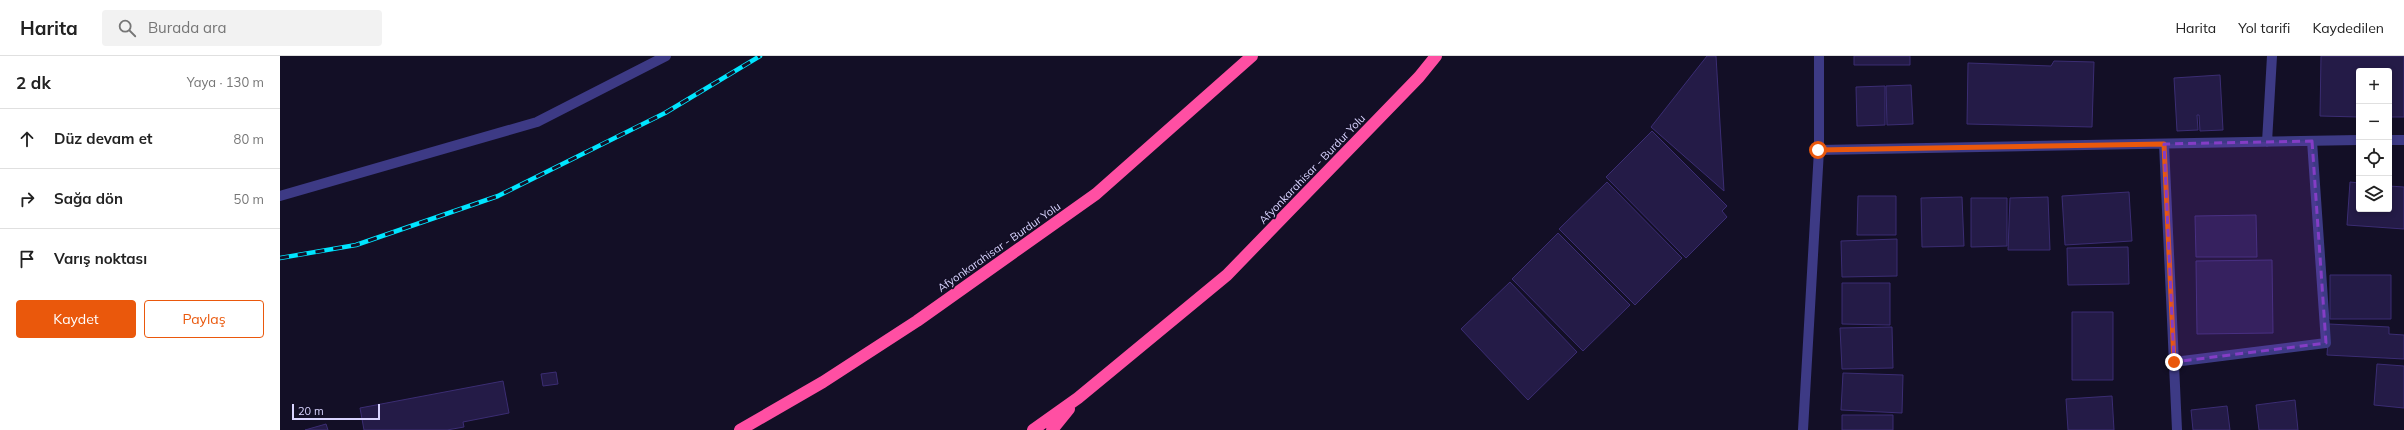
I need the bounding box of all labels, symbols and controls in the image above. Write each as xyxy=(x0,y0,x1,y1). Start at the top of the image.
search box xyxy=(102,10,382,46)
text: Harita xyxy=(20,16,78,40)
icon: search xyxy=(116,17,138,39)
text: Burada ara xyxy=(148,18,226,37)
text: Harita xyxy=(2175,19,2216,37)
text: Yol tarifi xyxy=(2238,19,2290,37)
text: Kaydedilen xyxy=(2312,19,2384,37)
map controls xyxy=(2356,68,2392,212)
button: + xyxy=(2356,68,2392,104)
text: 2 dk xyxy=(16,72,51,93)
text: Yaya · 130 m xyxy=(187,74,264,90)
button: − xyxy=(2356,104,2392,140)
street label: Afyonkarahisar - Burdur Yolu xyxy=(1256,111,1368,227)
icon: ahead xyxy=(16,128,38,150)
text: Düz devam et xyxy=(54,129,153,148)
text: 80 m xyxy=(234,131,264,147)
button: locate xyxy=(2356,140,2392,176)
route start xyxy=(1809,141,1827,159)
button: layers xyxy=(2356,176,2392,212)
icon: right xyxy=(16,188,38,210)
text: Sağa dön xyxy=(54,189,123,208)
text: 50 m xyxy=(234,191,264,207)
street label: Afyonkarahisar - Burdur Yolu xyxy=(935,199,1063,295)
icon: arrive xyxy=(16,248,38,270)
text: Varış noktası xyxy=(54,249,147,268)
button: Kaydet xyxy=(16,300,136,338)
button: Paylaş xyxy=(144,300,264,338)
route end xyxy=(2165,353,2183,371)
scale bar xyxy=(292,402,380,421)
text: 20 m xyxy=(298,404,324,418)

